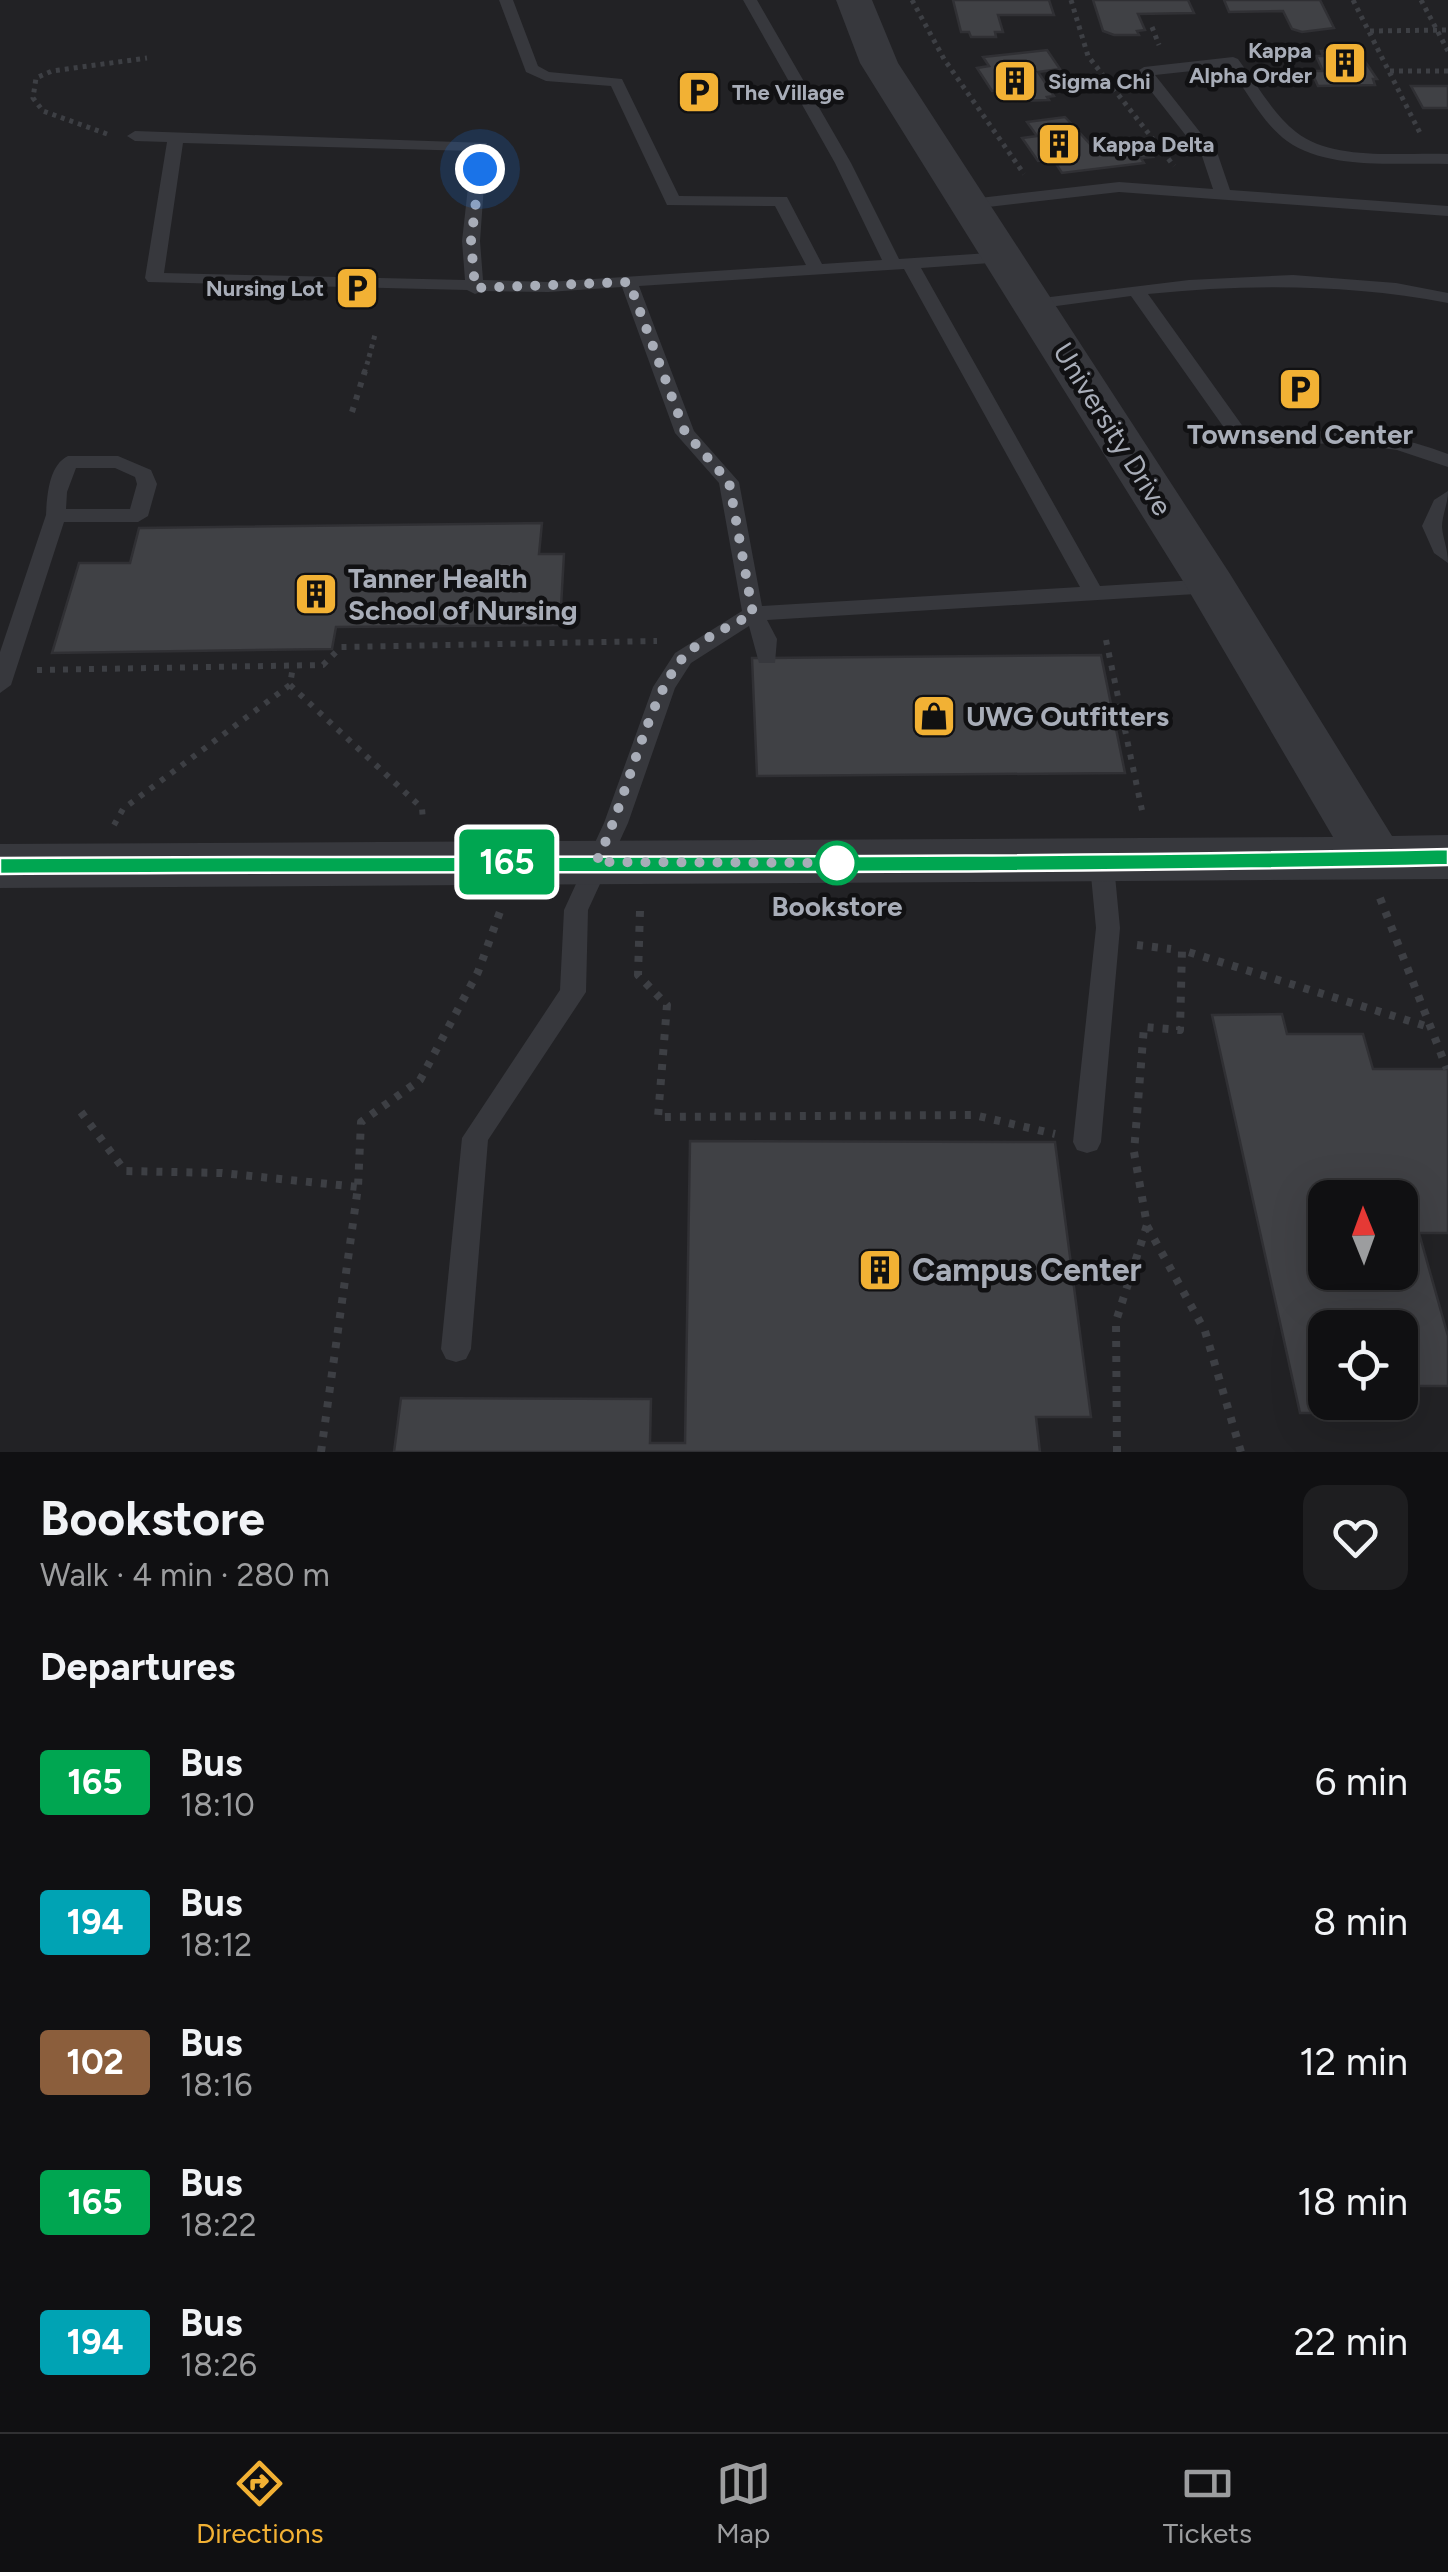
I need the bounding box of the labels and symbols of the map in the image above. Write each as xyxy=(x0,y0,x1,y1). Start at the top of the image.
place label: Kappa Alpha Order xyxy=(1189,37,1313,89)
building icon: Kappa Alpha Order xyxy=(1322,40,1368,86)
building icon: Sigma Chi xyxy=(992,58,1038,104)
place label: Sigma Chi xyxy=(1048,68,1151,95)
parking icon: The Village xyxy=(676,69,722,115)
place label: The Village xyxy=(732,79,844,106)
building icon: Kappa Delta xyxy=(1036,121,1082,167)
place label: Kappa Delta xyxy=(1092,131,1215,158)
your location xyxy=(455,144,505,194)
parking icon: Nursing Lot xyxy=(334,265,380,311)
place label: Nursing Lot xyxy=(206,275,324,302)
street label: University Drive xyxy=(1046,336,1180,522)
parking icon: Townsend Center xyxy=(1277,366,1323,412)
place label: Townsend Center xyxy=(1187,417,1413,451)
place label: Tanner Health School of Nursing xyxy=(348,561,578,627)
building icon: Tanner Health School of Nursing xyxy=(293,571,339,617)
shop icon: UWG Outfitters xyxy=(911,693,957,739)
place label: UWG Outfitters xyxy=(966,699,1169,733)
line badge: 165 xyxy=(450,830,564,894)
marker: Bookstore xyxy=(816,842,858,884)
place label: Bookstore xyxy=(771,889,903,923)
north arrow xyxy=(1308,1180,1418,1290)
building icon: Campus Center xyxy=(857,1247,903,1293)
place label: Campus Center xyxy=(912,1251,1142,1289)

